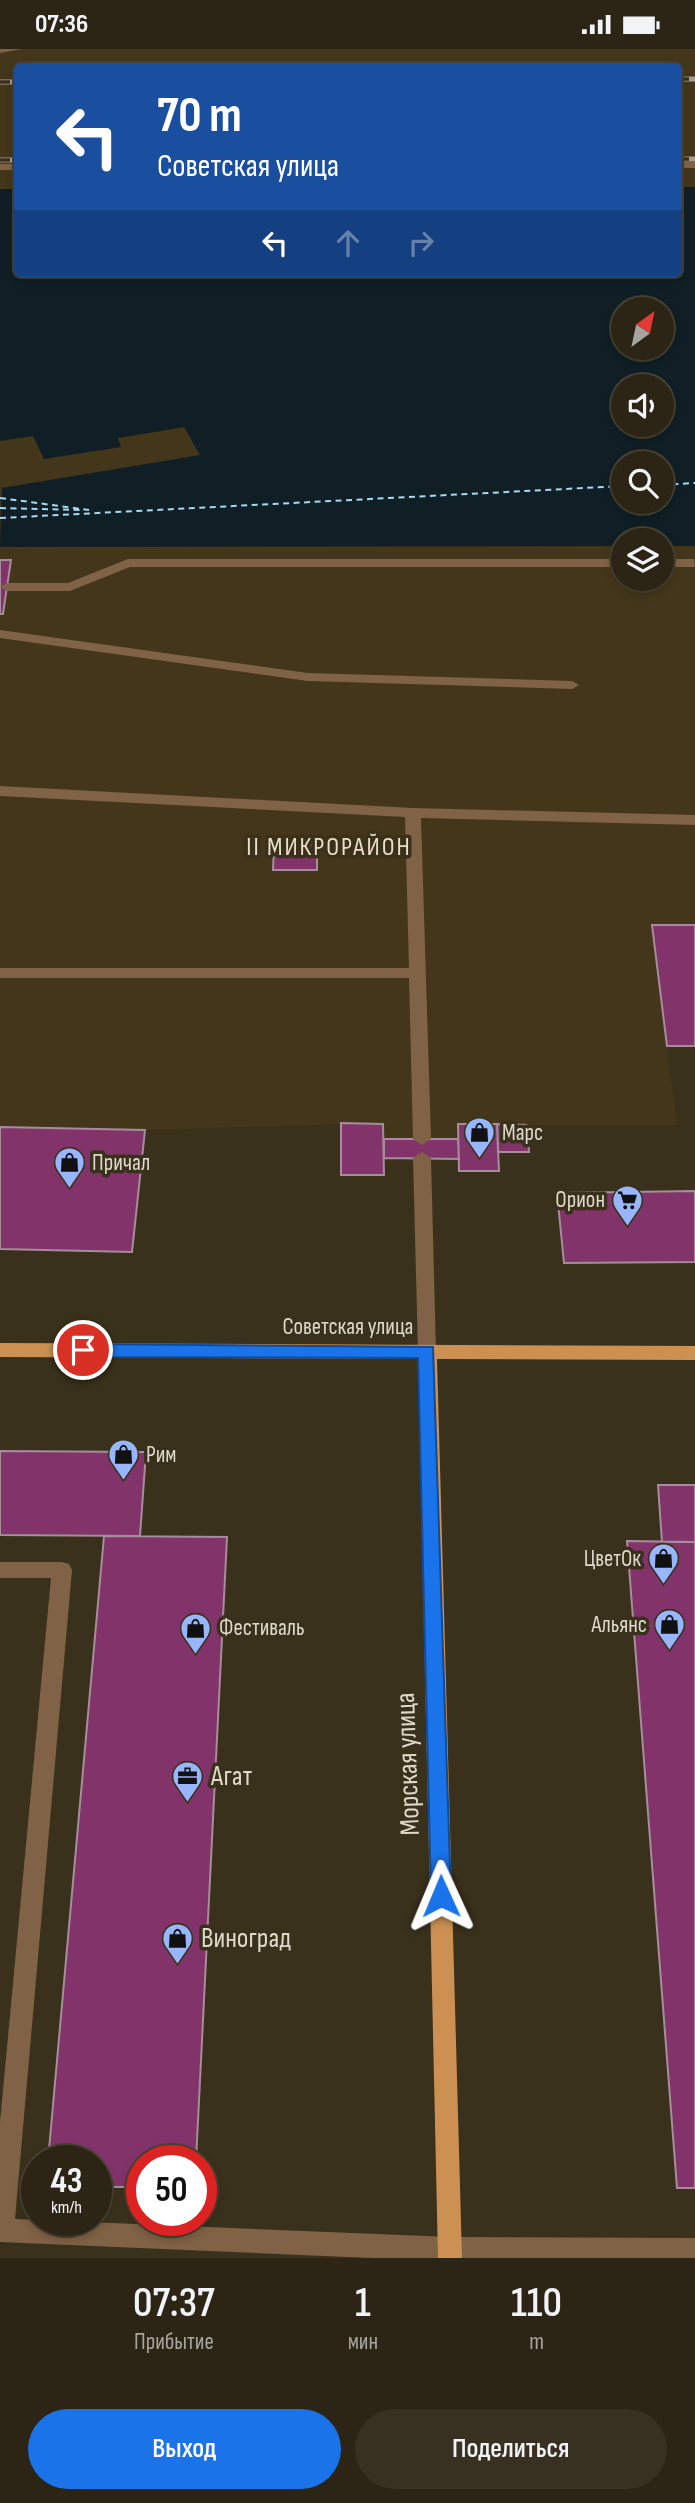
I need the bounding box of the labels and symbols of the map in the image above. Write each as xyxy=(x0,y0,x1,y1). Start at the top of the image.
north arrow xyxy=(611,297,674,361)
district label: II МИКРОРАЙОН xyxy=(246,832,412,863)
shop icon: Марс xyxy=(462,1116,496,1160)
place label: Марс xyxy=(502,1119,543,1147)
shop icon: Причал xyxy=(52,1146,86,1190)
place label: Причал xyxy=(92,1149,150,1177)
supermarket icon: Орион xyxy=(611,1183,645,1227)
place label: Орион xyxy=(555,1186,605,1214)
street label: Советская улица xyxy=(283,1313,413,1341)
pin xyxy=(53,1320,113,1380)
shop icon: Рим xyxy=(106,1438,140,1482)
place label: Рим xyxy=(146,1441,177,1469)
shop icon: ЦветОк xyxy=(647,1542,681,1586)
place label: ЦветОк xyxy=(584,1545,641,1573)
shop icon: Альянс xyxy=(653,1608,687,1652)
shop icon: Фестиваль xyxy=(179,1611,213,1655)
place label: Альянс xyxy=(591,1611,647,1639)
place label: Фестиваль xyxy=(219,1614,305,1642)
street label: Морская улица xyxy=(389,1692,427,1836)
office icon: Агат xyxy=(171,1759,205,1803)
place label: Агат xyxy=(210,1760,252,1793)
position arrow xyxy=(404,1859,478,1933)
shop icon: Виноград xyxy=(161,1921,195,1965)
place label: Виноград xyxy=(201,1922,291,1955)
speed limit sign: 50 xyxy=(126,2145,217,2236)

